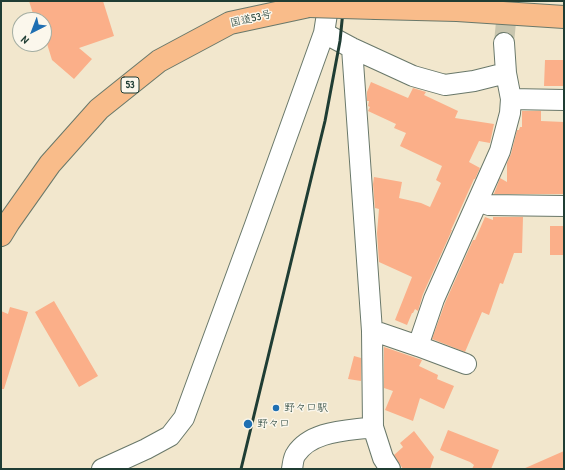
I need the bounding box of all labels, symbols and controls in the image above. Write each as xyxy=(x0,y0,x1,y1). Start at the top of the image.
street label: 国道53号 xyxy=(229,8,273,30)
north arrow xyxy=(12,12,52,52)
text: N xyxy=(18,33,32,47)
road number: 53 xyxy=(121,77,139,93)
place label: 野々口駅 xyxy=(284,401,328,415)
marker: 野々口駅 xyxy=(271,403,281,413)
place label: 野々口 xyxy=(257,417,290,431)
marker: 野々口 xyxy=(242,418,254,430)

